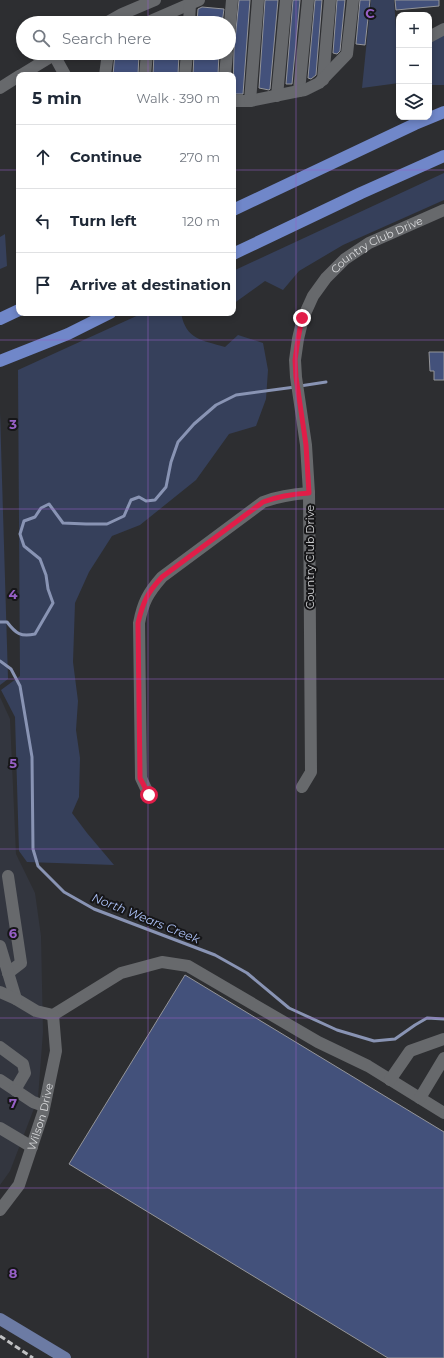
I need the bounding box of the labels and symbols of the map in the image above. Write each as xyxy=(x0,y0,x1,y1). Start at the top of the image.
text: C xyxy=(365,5,375,21)
street label: Country Club Drive xyxy=(328,213,425,276)
route end xyxy=(293,309,311,327)
text: 3 xyxy=(8,416,17,432)
street label: Country Club Drive xyxy=(303,505,317,609)
text: 4 xyxy=(9,586,18,602)
text: 5 xyxy=(9,755,17,771)
route start xyxy=(140,786,158,804)
water label: North Wears Creek xyxy=(90,890,203,947)
text: 6 xyxy=(9,925,18,941)
street label: Wilson Drive xyxy=(24,1081,56,1152)
text: 7 xyxy=(9,1095,17,1111)
text: 8 xyxy=(9,1265,18,1281)

